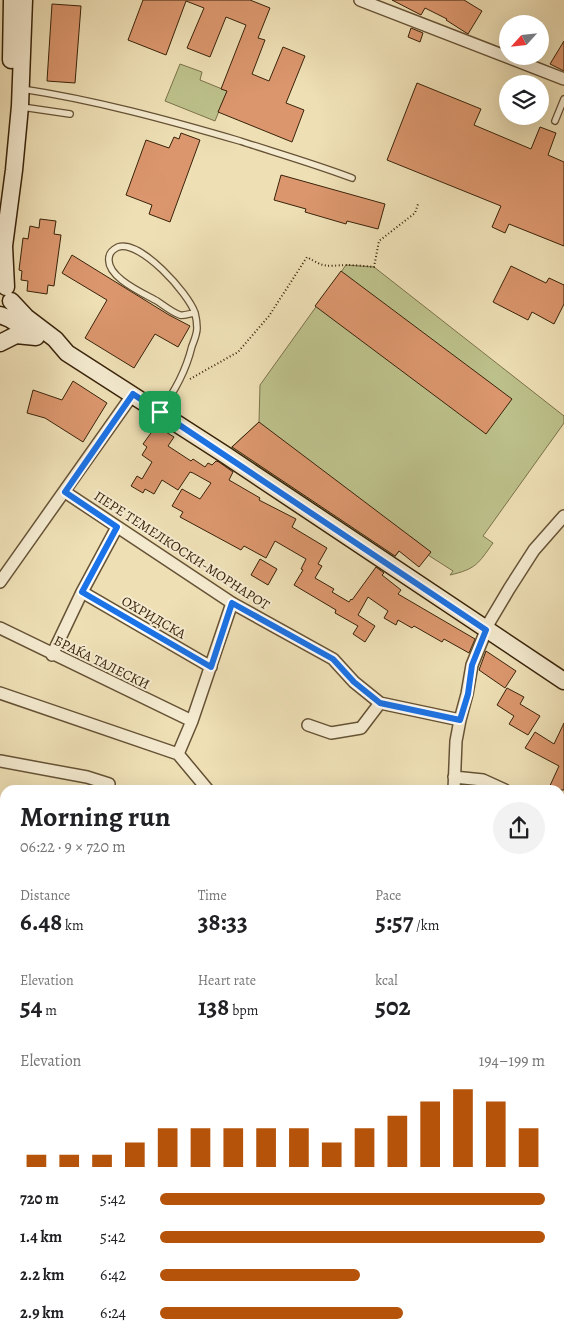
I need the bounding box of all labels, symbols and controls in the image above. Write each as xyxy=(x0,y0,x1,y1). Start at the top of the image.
north arrow xyxy=(499,15,549,65)
map controls xyxy=(499,15,549,125)
button: layers xyxy=(499,75,549,125)
pin xyxy=(139,391,181,433)
icon: arrive xyxy=(146,398,174,426)
street label: ПЕРЕ ТЕМЕЛКОСКИ-МОРНАРОТ xyxy=(90,486,273,615)
street label: ОХРИДСКА xyxy=(118,591,190,644)
street label: БРАЌА ТАЛЕСКИ xyxy=(51,631,153,694)
text: Morning run xyxy=(20,798,170,836)
button: share xyxy=(493,802,545,854)
text: 06:22 · 9 × 720 m xyxy=(20,836,125,858)
text: Distance xyxy=(20,886,70,905)
text: Time xyxy=(198,886,227,905)
text: Pace xyxy=(375,886,401,905)
text: 6.48 xyxy=(20,905,62,939)
text: 38:33 xyxy=(198,905,248,939)
text: 5:57 xyxy=(375,905,413,939)
text: km xyxy=(62,916,84,935)
text: /km xyxy=(413,916,439,935)
text: Elevation xyxy=(20,971,74,990)
text: Heart rate xyxy=(198,971,256,990)
text: kcal xyxy=(375,971,398,990)
text: 54 xyxy=(20,990,42,1024)
text: 138 xyxy=(198,990,229,1024)
text: 502 xyxy=(375,990,411,1024)
text: m xyxy=(42,1001,57,1020)
text: bpm xyxy=(229,1001,258,1020)
text: Elevation xyxy=(20,1050,81,1072)
text: 194–199 m xyxy=(479,1050,545,1072)
text: 720 m xyxy=(20,1188,59,1210)
text: 5:42 xyxy=(100,1188,126,1210)
text: 1.4 km xyxy=(20,1226,62,1248)
text: 5:42 xyxy=(100,1226,126,1248)
text: 2.2 km xyxy=(20,1264,64,1286)
text: 6:42 xyxy=(100,1264,126,1286)
text: 2.9 km xyxy=(20,1302,64,1324)
text: 6:24 xyxy=(100,1302,126,1324)

